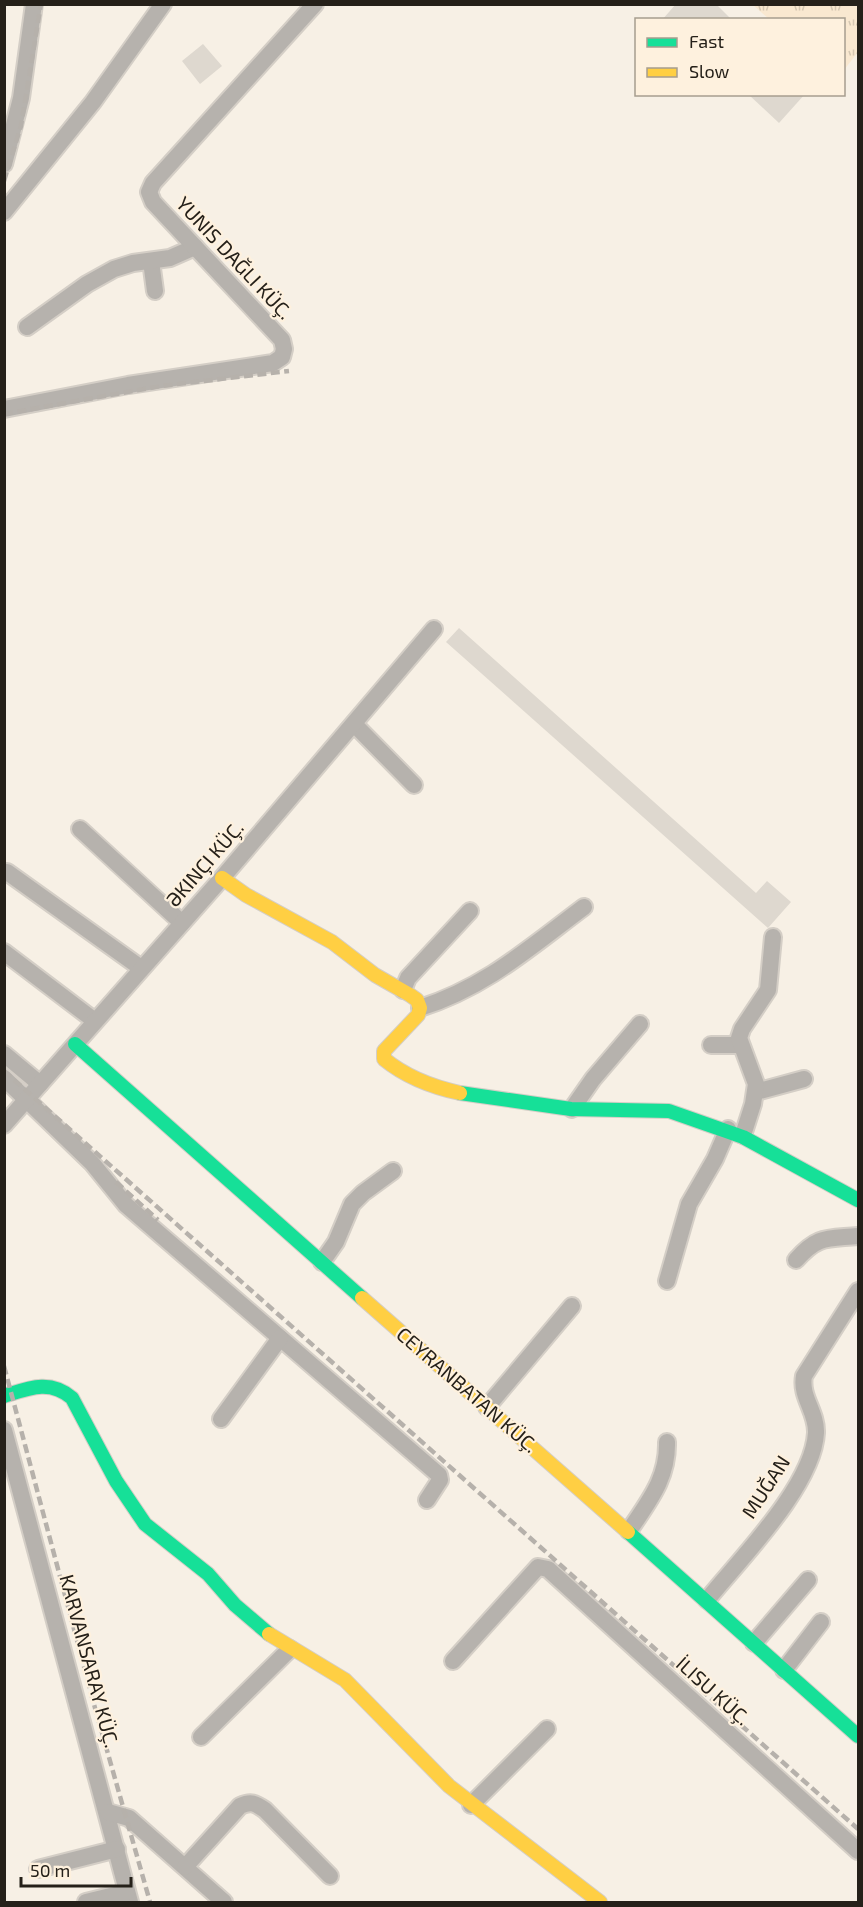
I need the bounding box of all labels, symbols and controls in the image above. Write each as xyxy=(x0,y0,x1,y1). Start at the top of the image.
legend xyxy=(635,18,845,96)
text: Fast xyxy=(689,30,724,52)
text: Slow xyxy=(689,60,730,82)
street label: YUNIS DAĞLI KÜÇ. xyxy=(171,191,298,324)
street label: ƏKINÇI KÜÇ. xyxy=(160,815,249,912)
street label: CEYRANBATAN KÜÇ. xyxy=(392,1321,543,1458)
street label: MUĞAN xyxy=(736,1451,794,1522)
street label: KARVANSARAY KÜÇ. xyxy=(54,1571,125,1750)
street label: İLISU KÜÇ. xyxy=(671,1651,755,1730)
scale bar xyxy=(21,1850,130,1888)
text: 50 m xyxy=(30,1859,70,1881)

